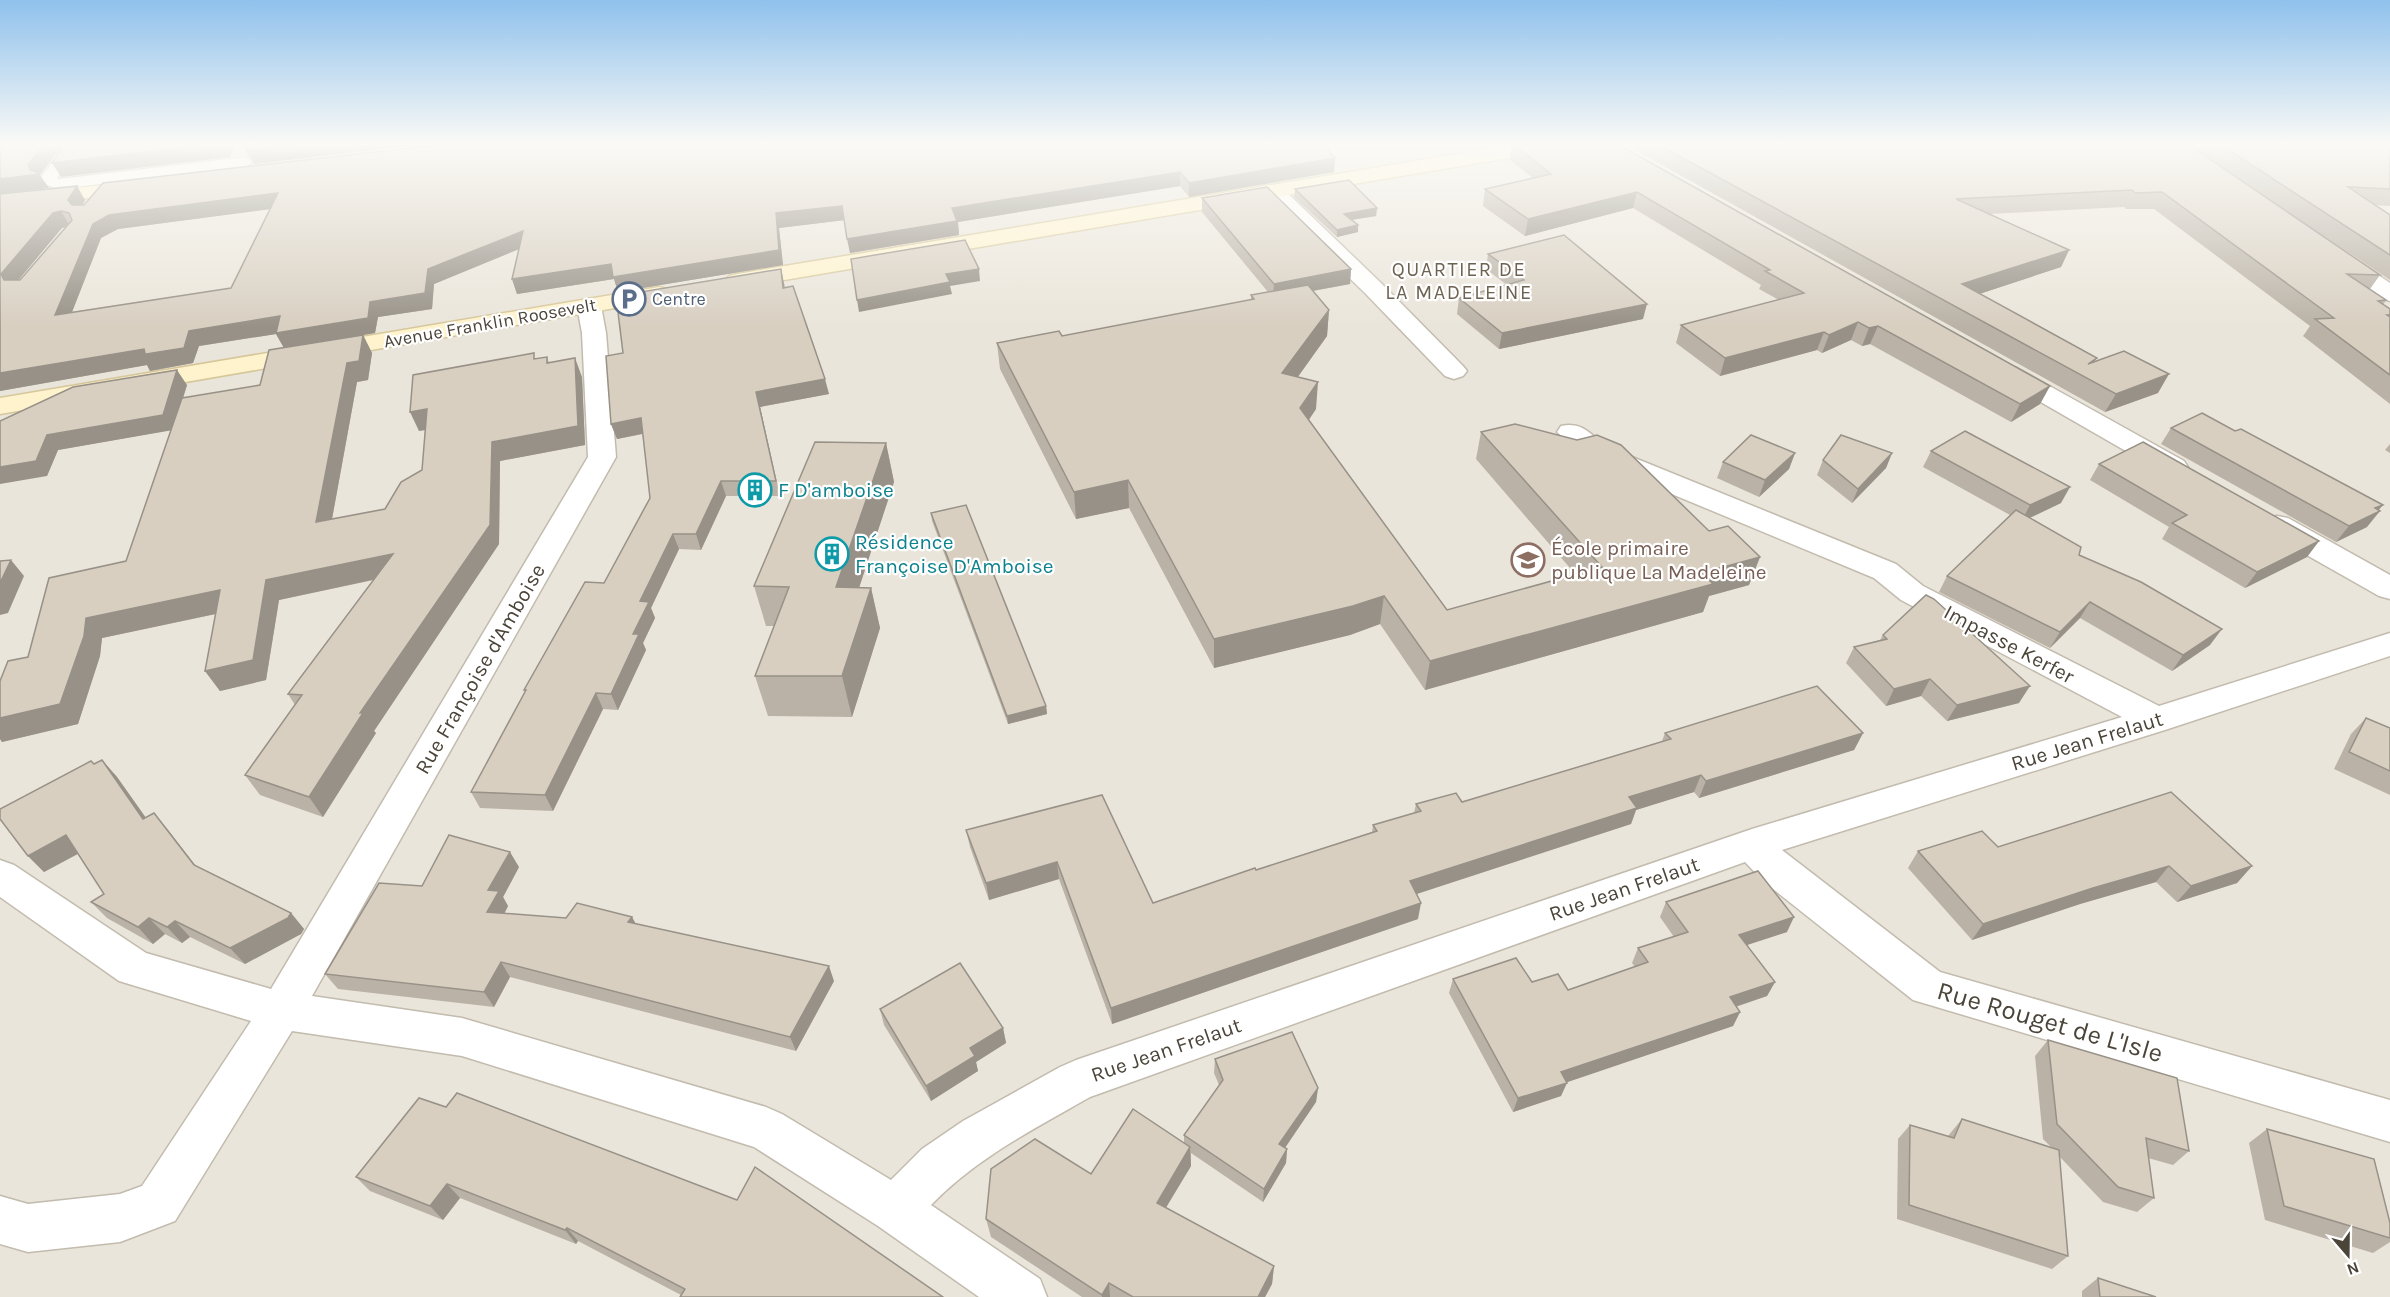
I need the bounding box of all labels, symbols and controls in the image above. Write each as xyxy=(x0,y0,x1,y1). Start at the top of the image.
district label: QUARTIER DE LA MADELEINE xyxy=(1385,258,1533,304)
parking icon: Centre xyxy=(611,281,647,317)
place label: Centre xyxy=(652,288,706,310)
street label: Avenue Franklin Roosevelt xyxy=(382,293,598,353)
building icon: F D'amboise xyxy=(737,472,773,508)
place label: F D'amboise xyxy=(778,478,894,502)
place label: Résidence Françoise D'Amboise xyxy=(855,530,1054,578)
building icon: Résidence Françoise D'Amboise xyxy=(814,536,850,572)
place label: École primaire publique La Madeleine xyxy=(1551,536,1767,584)
school or university icon: École primaire publique La Madeleine xyxy=(1510,542,1546,578)
street label: Rue Françoise d'Amboise xyxy=(410,560,550,778)
street label: Impasse Kerfer xyxy=(1940,600,2079,689)
street label: Rue Jean Frelaut xyxy=(2008,707,2166,775)
street label: Rue Jean Frelaut xyxy=(1546,852,1702,926)
street label: Rue Rouget de L'Isle xyxy=(1934,975,2166,1069)
street label: Rue Jean Frelaut xyxy=(1088,1013,1244,1087)
north arrow xyxy=(2318,1225,2378,1285)
text: N xyxy=(2344,1258,2362,1280)

